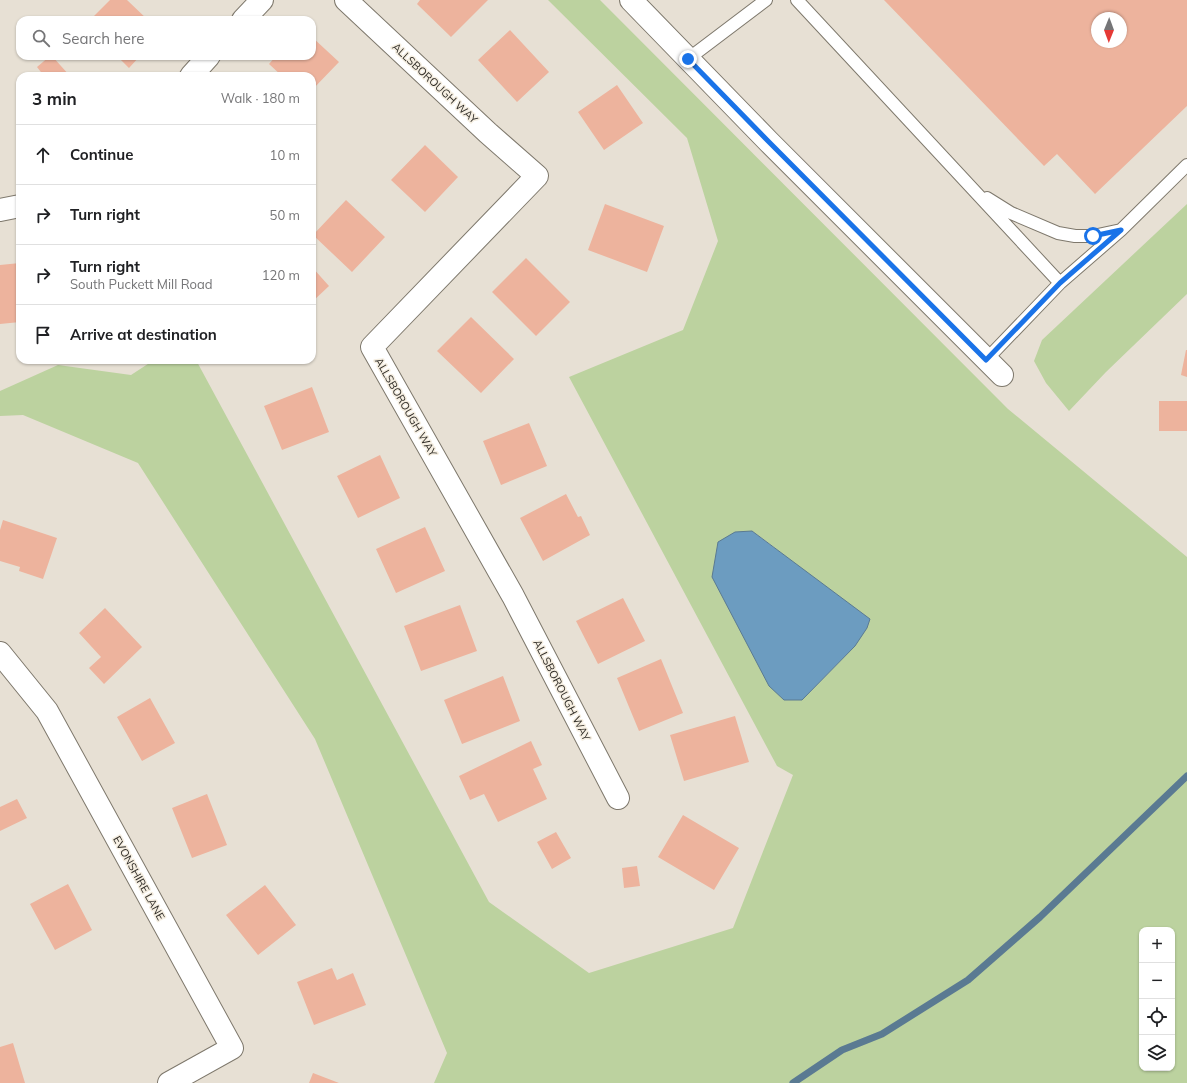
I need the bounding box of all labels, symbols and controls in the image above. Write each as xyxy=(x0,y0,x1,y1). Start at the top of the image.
north arrow xyxy=(1091,12,1127,48)
search box xyxy=(16,16,316,60)
icon: search xyxy=(30,27,52,49)
text: Search here xyxy=(62,29,144,48)
street label: ALLSBOROUGH WAY xyxy=(389,40,481,126)
route end xyxy=(679,50,697,68)
text: 3 min xyxy=(32,88,77,109)
text: Walk · 180 m xyxy=(221,90,300,106)
icon: ahead xyxy=(32,144,54,166)
text: Continue xyxy=(70,145,133,164)
text: 10 m xyxy=(270,147,300,163)
icon: right xyxy=(32,204,54,226)
text: Turn right xyxy=(70,205,140,224)
text: 50 m xyxy=(270,207,300,223)
route start xyxy=(1084,227,1102,245)
text: Turn right xyxy=(70,257,140,276)
icon: right xyxy=(32,264,54,286)
text: 120 m xyxy=(262,267,300,283)
text: South Puckett Mill Road xyxy=(70,276,213,292)
icon: arrive xyxy=(32,324,54,346)
text: Arrive at destination xyxy=(70,325,217,344)
street label: ALLSBOROUGH WAY xyxy=(372,355,440,459)
street label: ALLSBOROUGH WAY xyxy=(530,637,594,743)
street label: EVONSHIRE LANE xyxy=(110,833,168,923)
map controls xyxy=(1139,927,1175,1071)
button: + xyxy=(1139,927,1175,963)
button: − xyxy=(1139,963,1175,999)
button: locate xyxy=(1139,999,1175,1035)
button: layers xyxy=(1139,1035,1175,1071)

